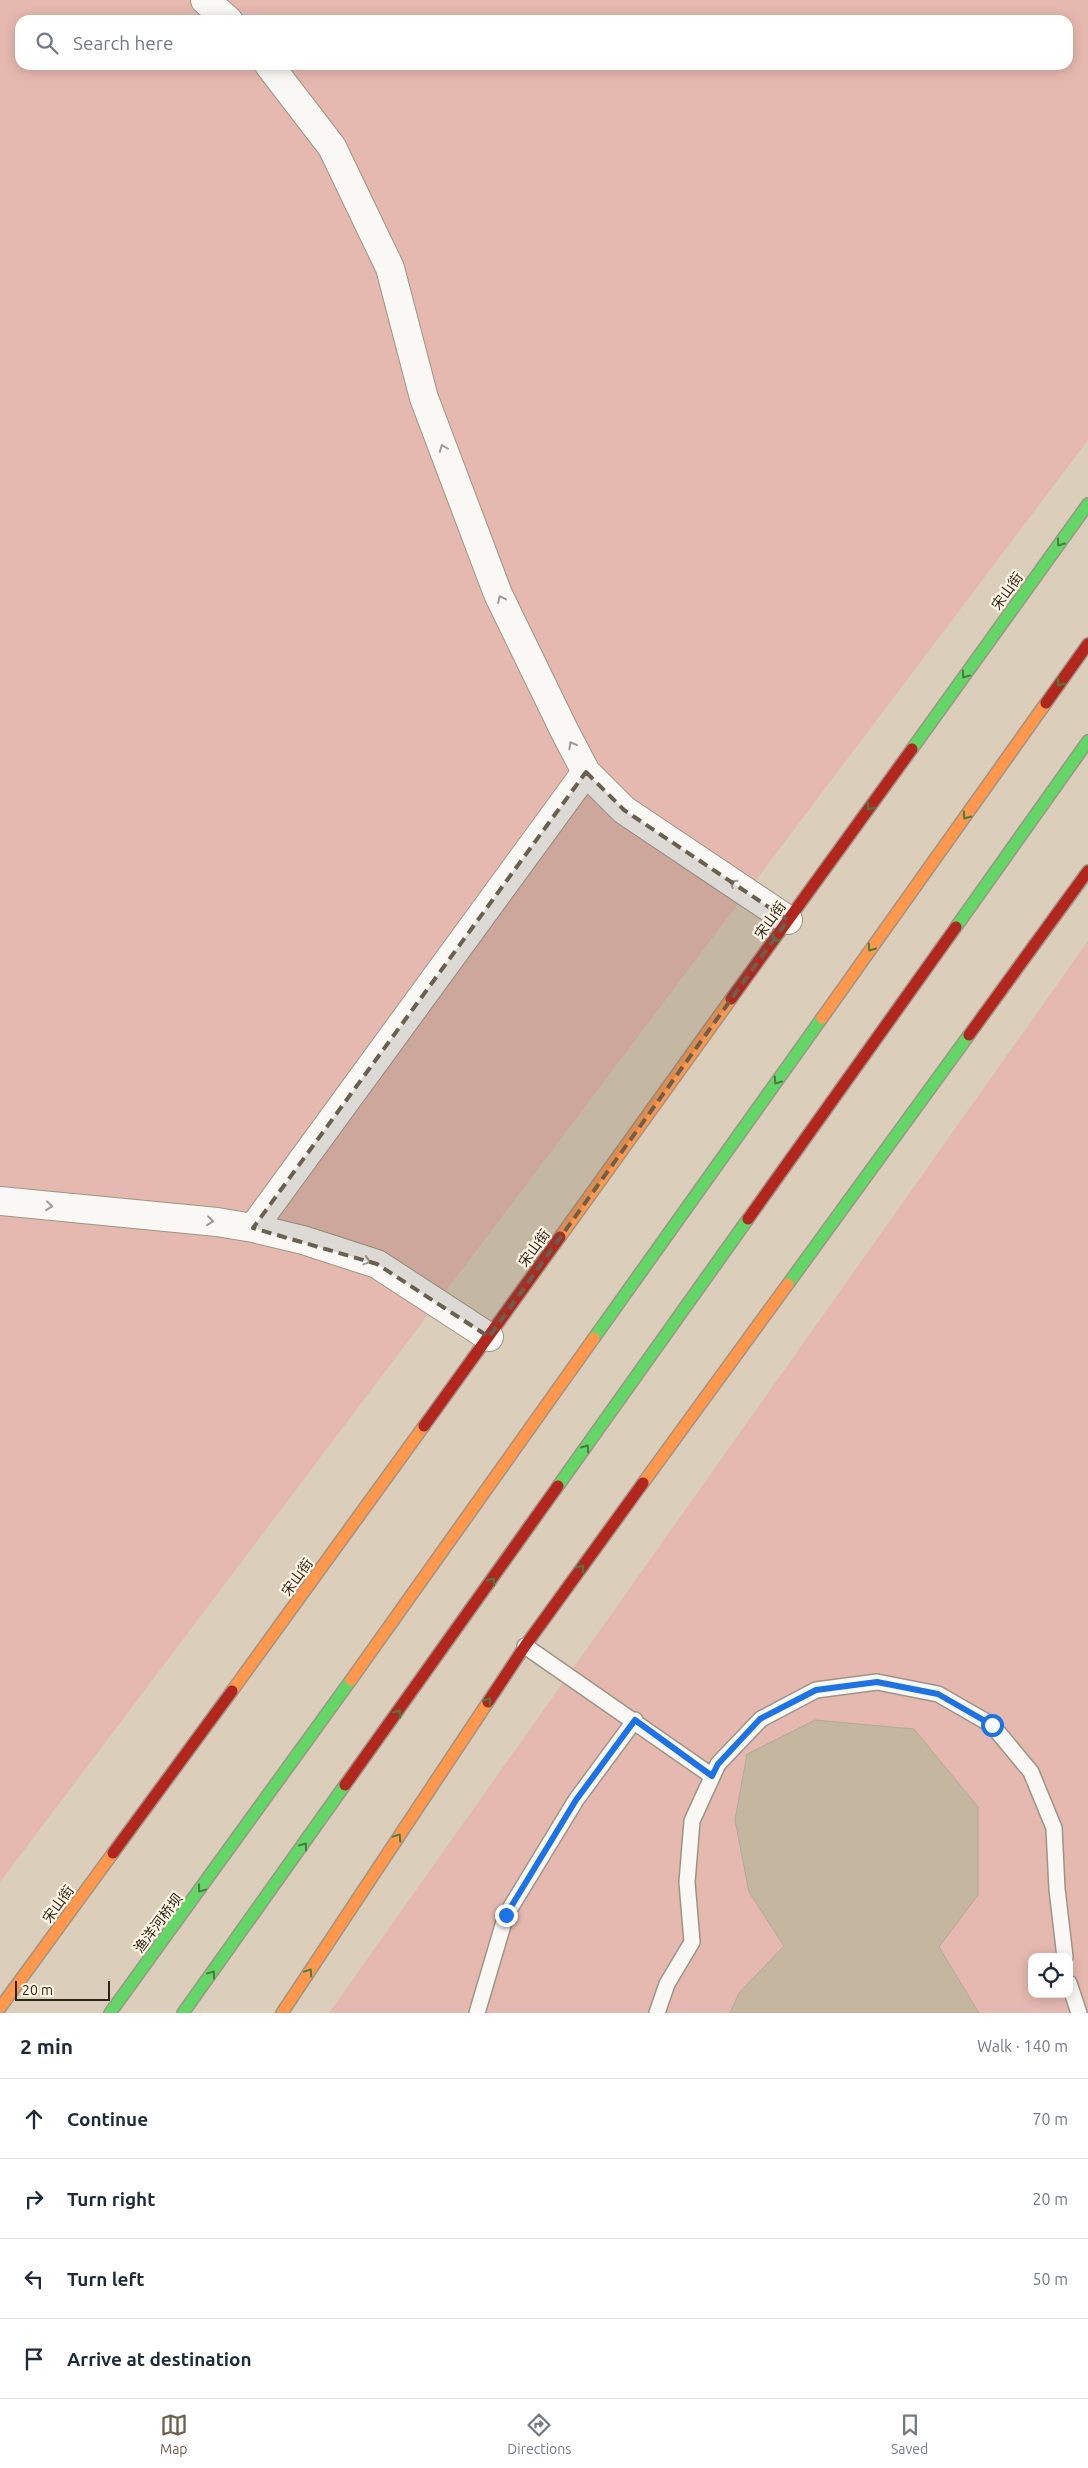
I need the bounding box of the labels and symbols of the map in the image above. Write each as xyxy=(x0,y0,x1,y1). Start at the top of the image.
one-way arrow xyxy=(439,444,449,452)
one-way arrow xyxy=(1057,537,1065,546)
street label: 宋山街 xyxy=(988,569,1026,613)
one-way arrow xyxy=(497,595,507,604)
one-way arrow xyxy=(962,669,970,678)
one-way arrow xyxy=(1057,678,1066,687)
one-way arrow xyxy=(568,742,578,751)
one-way arrow xyxy=(867,801,876,811)
one-way arrow xyxy=(963,810,972,820)
one-way arrow xyxy=(729,880,739,889)
street label: 宋山街 xyxy=(751,898,789,942)
one-way arrow xyxy=(772,933,781,943)
one-way arrow xyxy=(869,942,877,951)
one-way arrow xyxy=(774,1075,783,1085)
one-way arrow xyxy=(45,1200,53,1211)
one-way arrow xyxy=(207,1216,215,1227)
street label: 宋山街 xyxy=(515,1226,553,1270)
one-way arrow xyxy=(363,1255,371,1265)
one-way arrow xyxy=(580,1444,589,1454)
street label: 宋山街 xyxy=(278,1555,316,1599)
one-way arrow xyxy=(575,1564,584,1574)
one-way arrow xyxy=(486,1577,495,1586)
one-way arrow xyxy=(482,1698,491,1707)
one-way arrow xyxy=(392,1709,401,1719)
route start xyxy=(981,1714,1004,1737)
one-way arrow xyxy=(392,1833,401,1843)
one-way arrow xyxy=(298,1842,307,1851)
street label: 宋山街 xyxy=(39,1882,77,1926)
one-way arrow xyxy=(198,1883,207,1893)
street label: 渔洋河桥坝 xyxy=(131,1890,185,1956)
route end xyxy=(495,1904,518,1927)
one-way arrow xyxy=(302,1969,312,1978)
one-way arrow xyxy=(205,1970,215,1979)
scale bar xyxy=(15,1978,110,2001)

